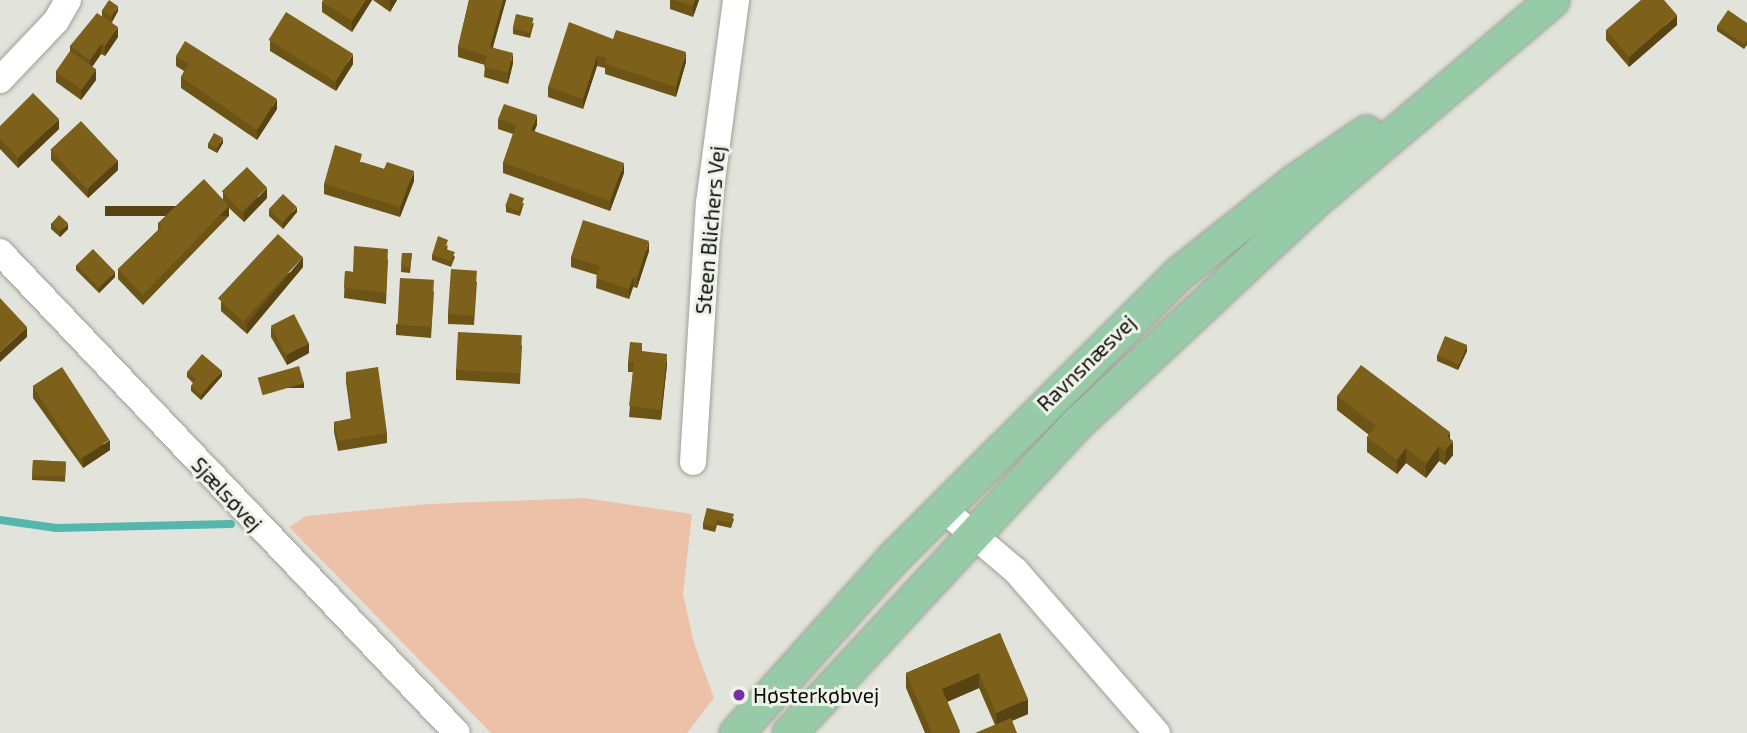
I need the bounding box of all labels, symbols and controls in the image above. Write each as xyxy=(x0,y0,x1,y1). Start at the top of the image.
street label: Steen Blichers Vej xyxy=(690,144,730,316)
street label: Ravnsnæsvej xyxy=(1032,310,1140,416)
street label: Sjælsøvej xyxy=(187,452,267,536)
place label: Høsterkøbvej xyxy=(753,682,879,708)
marker: Høsterkøbvej xyxy=(731,687,747,703)

